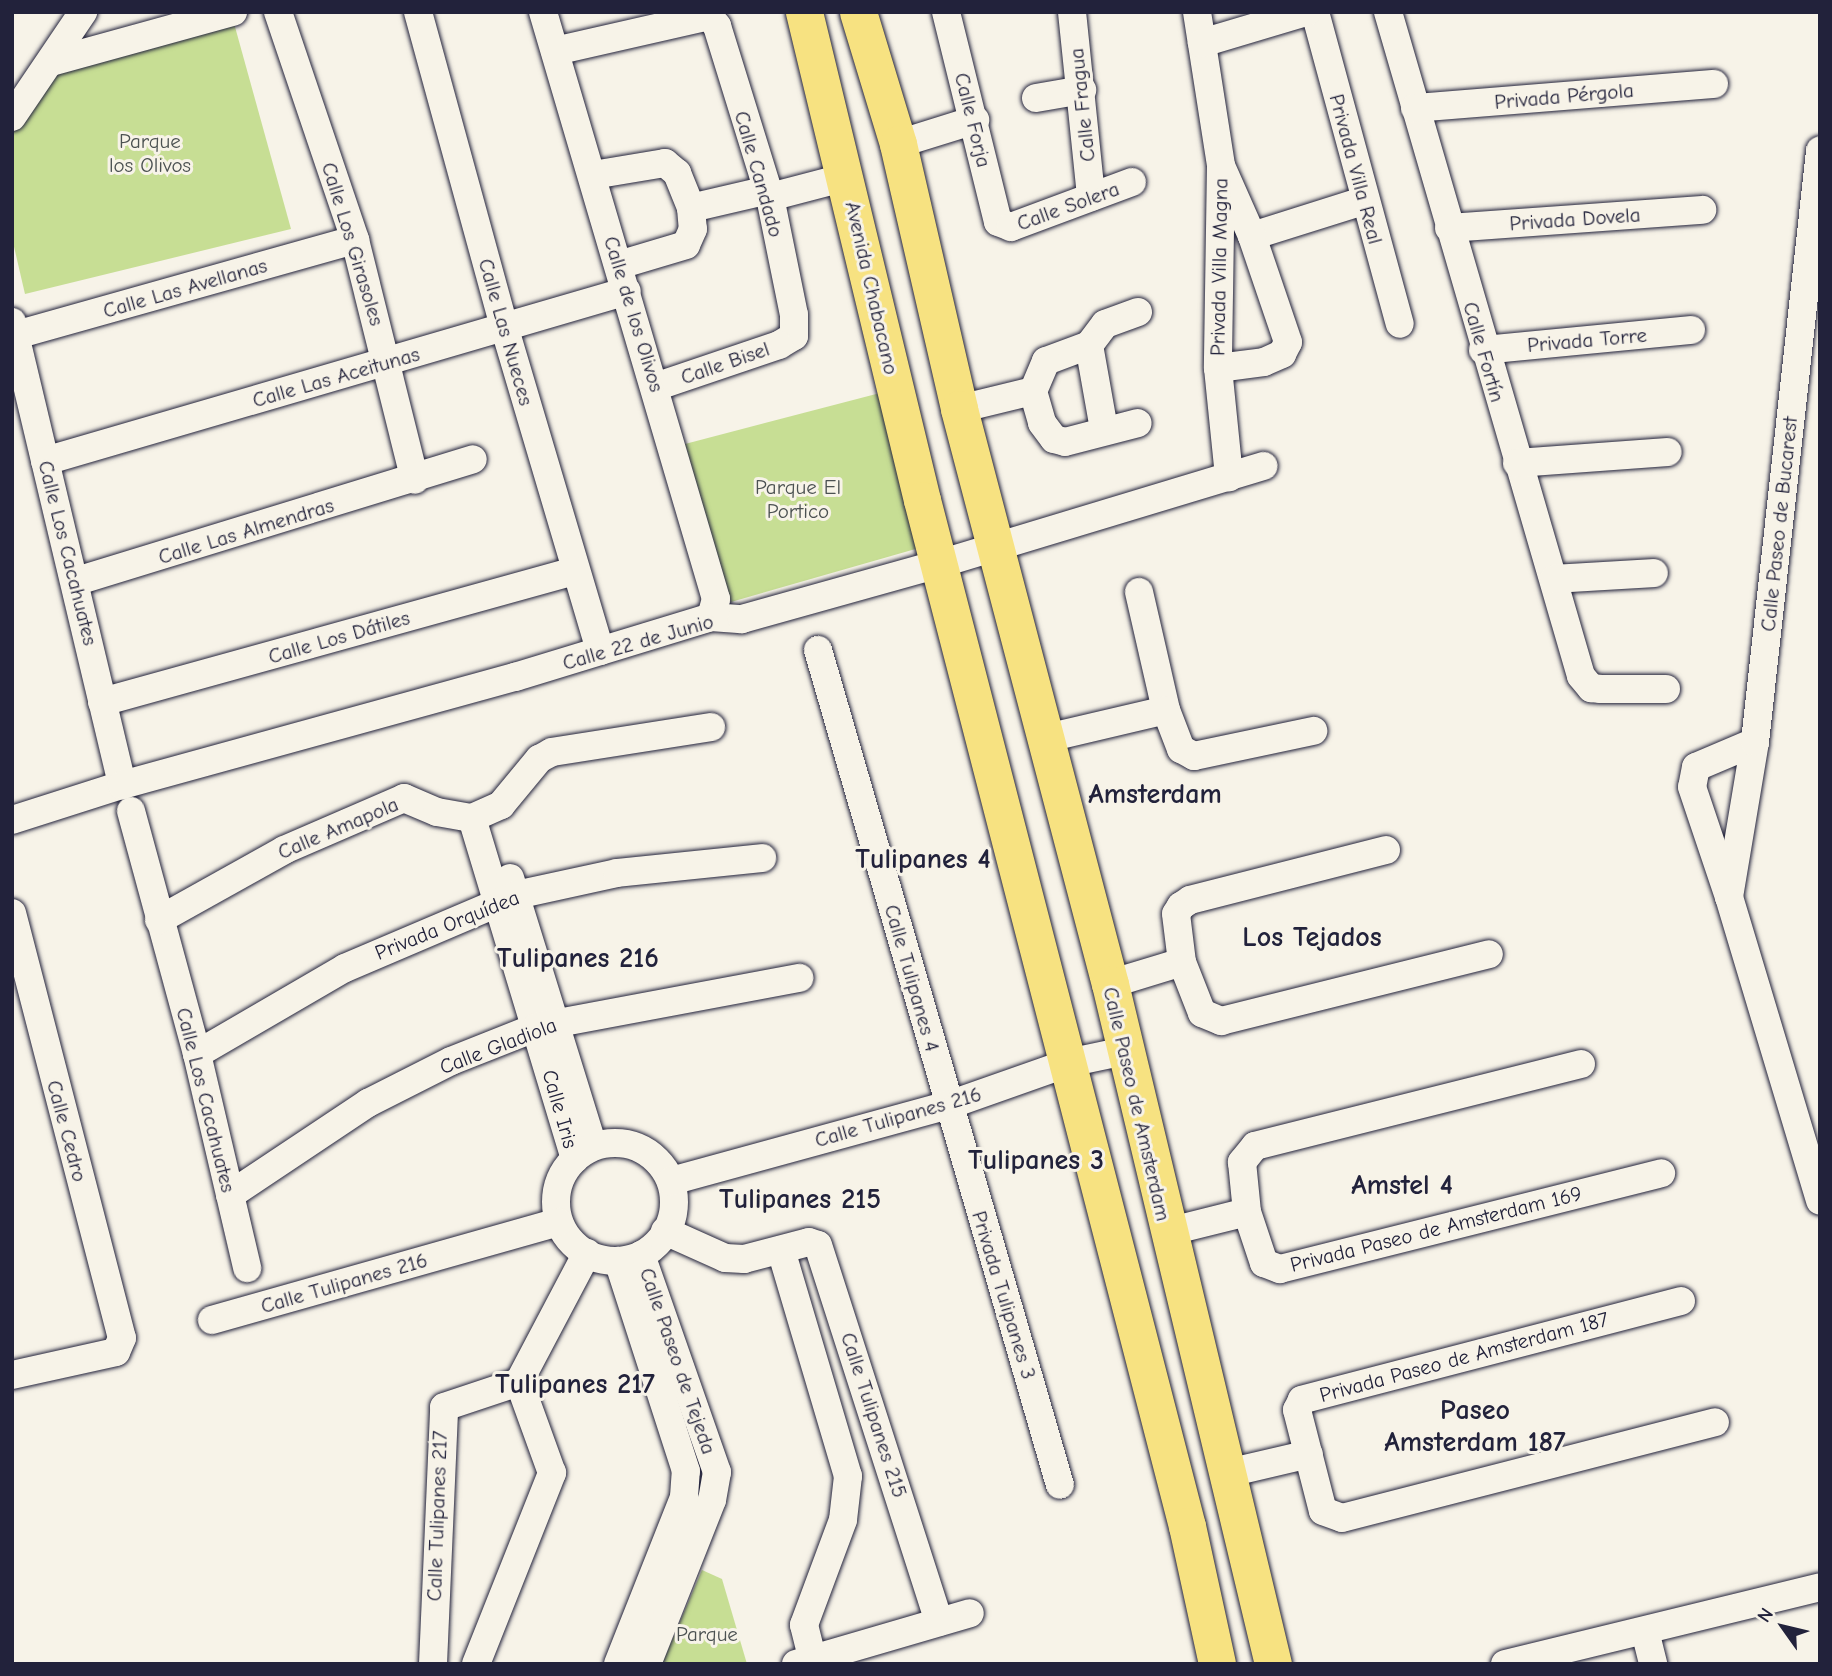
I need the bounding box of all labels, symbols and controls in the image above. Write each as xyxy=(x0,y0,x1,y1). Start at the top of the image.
street label: Calle Fragua xyxy=(1064,47,1100,163)
street label: Calle Forja xyxy=(949,70,997,170)
street label: Privada Pérgola xyxy=(1493,77,1635,115)
street label: Privada Villa Real xyxy=(1324,91,1388,247)
street label: Calle Candado xyxy=(729,108,789,240)
park label: Parque los Olivos xyxy=(109,128,191,178)
street label: Calle Los Girasoles xyxy=(316,159,390,329)
street label: Calle Solera xyxy=(1013,176,1123,236)
street label: Privada Villa Magna xyxy=(1205,178,1233,356)
street label: Avenida Chabacano xyxy=(840,199,904,377)
street label: Privada Dovela xyxy=(1509,202,1641,236)
street label: Calle de los Olivos xyxy=(598,233,670,395)
street label: Calle Las Avellanas xyxy=(100,253,270,323)
street label: Calle Las Nueces xyxy=(473,256,539,408)
street label: Calle Fortín xyxy=(1458,299,1510,405)
street label: Privada Torre xyxy=(1526,322,1648,358)
street label: Calle Bisel xyxy=(677,336,773,390)
street label: Calle Las Aceitunas xyxy=(250,341,422,413)
street label: Calle Paseo de Bucarest xyxy=(1755,415,1803,633)
street label: Calle Los Cacahuates xyxy=(33,458,103,648)
park label: Parque El Portico xyxy=(755,474,841,524)
street label: Calle Las Almendras xyxy=(155,492,337,570)
street label: Calle Los Dátiles xyxy=(265,605,413,669)
street label: Calle 22 de Junio xyxy=(560,608,716,676)
district label: Amsterdam xyxy=(1088,777,1222,811)
street label: Calle Amapola xyxy=(274,791,402,865)
district label: Tulipanes 4 xyxy=(855,842,991,876)
street label: Privada Orquídea xyxy=(371,885,523,965)
street label: Calle Tulipanes 4 xyxy=(879,902,945,1054)
district label: Los Tejados xyxy=(1242,920,1382,954)
district label: Tulipanes 216 xyxy=(497,941,659,975)
street label: Calle Paseo de Amsterdam xyxy=(1098,985,1176,1223)
street label: Calle Los Cacahuates xyxy=(171,1005,241,1195)
street label: Calle Gladiola xyxy=(436,1012,560,1080)
street label: Calle Iris xyxy=(537,1067,583,1151)
street label: Calle Cedro xyxy=(41,1077,93,1185)
street label: Calle Tulipanes 216 xyxy=(812,1081,984,1153)
district label: Tulipanes 3 xyxy=(968,1143,1104,1177)
district label: Amstel 4 xyxy=(1351,1168,1453,1202)
street label: Privada Paseo de Amsterdam 169 xyxy=(1287,1181,1585,1277)
district label: Tulipanes 215 xyxy=(719,1182,881,1216)
street label: Privada Tulipanes 3 xyxy=(966,1208,1042,1382)
street label: Calle Tulipanes 216 xyxy=(258,1247,430,1319)
street label: Calle Paseo de Tejeda xyxy=(634,1265,722,1457)
street label: Privada Paseo de Amsterdam 187 xyxy=(1317,1306,1611,1408)
street label: Calle Tulipanes 215 xyxy=(835,1329,913,1501)
district label: Tulipanes 217 xyxy=(495,1367,655,1401)
district label: Paseo Amsterdam 187 xyxy=(1384,1393,1566,1459)
street label: Calle Tulipanes 217 xyxy=(421,1430,453,1602)
north arrow xyxy=(1748,1592,1818,1662)
text: N xyxy=(1753,1604,1778,1627)
park label: Parque xyxy=(676,1621,738,1647)

